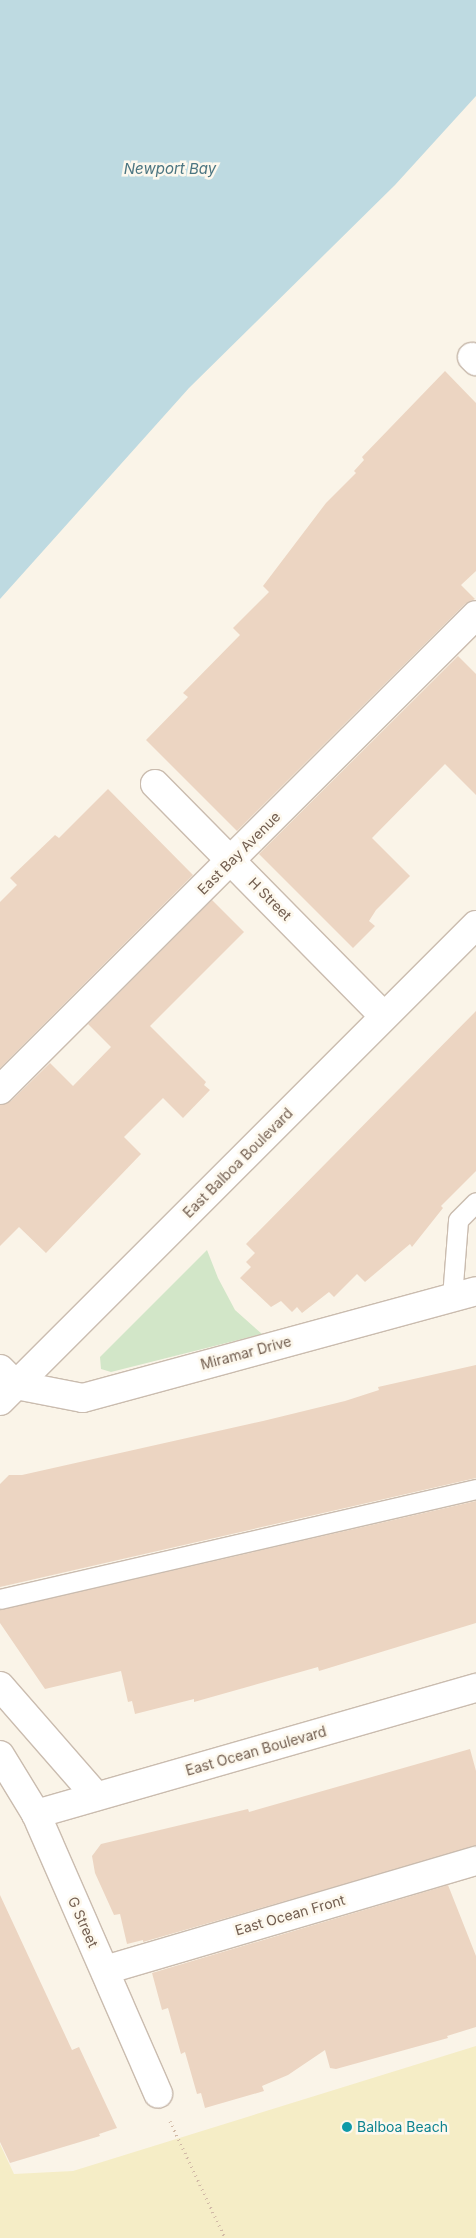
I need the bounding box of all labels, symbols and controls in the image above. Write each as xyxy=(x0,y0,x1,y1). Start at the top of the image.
water label: Newport Bay xyxy=(124,160,216,178)
street label: East Bay Avenue xyxy=(194,808,284,898)
street label: H Street xyxy=(245,874,295,924)
street label: East Balboa Boulevard xyxy=(180,1105,296,1221)
street label: Miramar Drive xyxy=(199,1333,293,1373)
street label: East Ocean Boulevard xyxy=(184,1723,328,1779)
street label: East Ocean Front xyxy=(233,1891,347,1939)
street label: G Street xyxy=(64,1894,102,1950)
place label: Balboa Beach xyxy=(357,2119,448,2135)
marker: Balboa Beach xyxy=(341,2121,353,2133)

